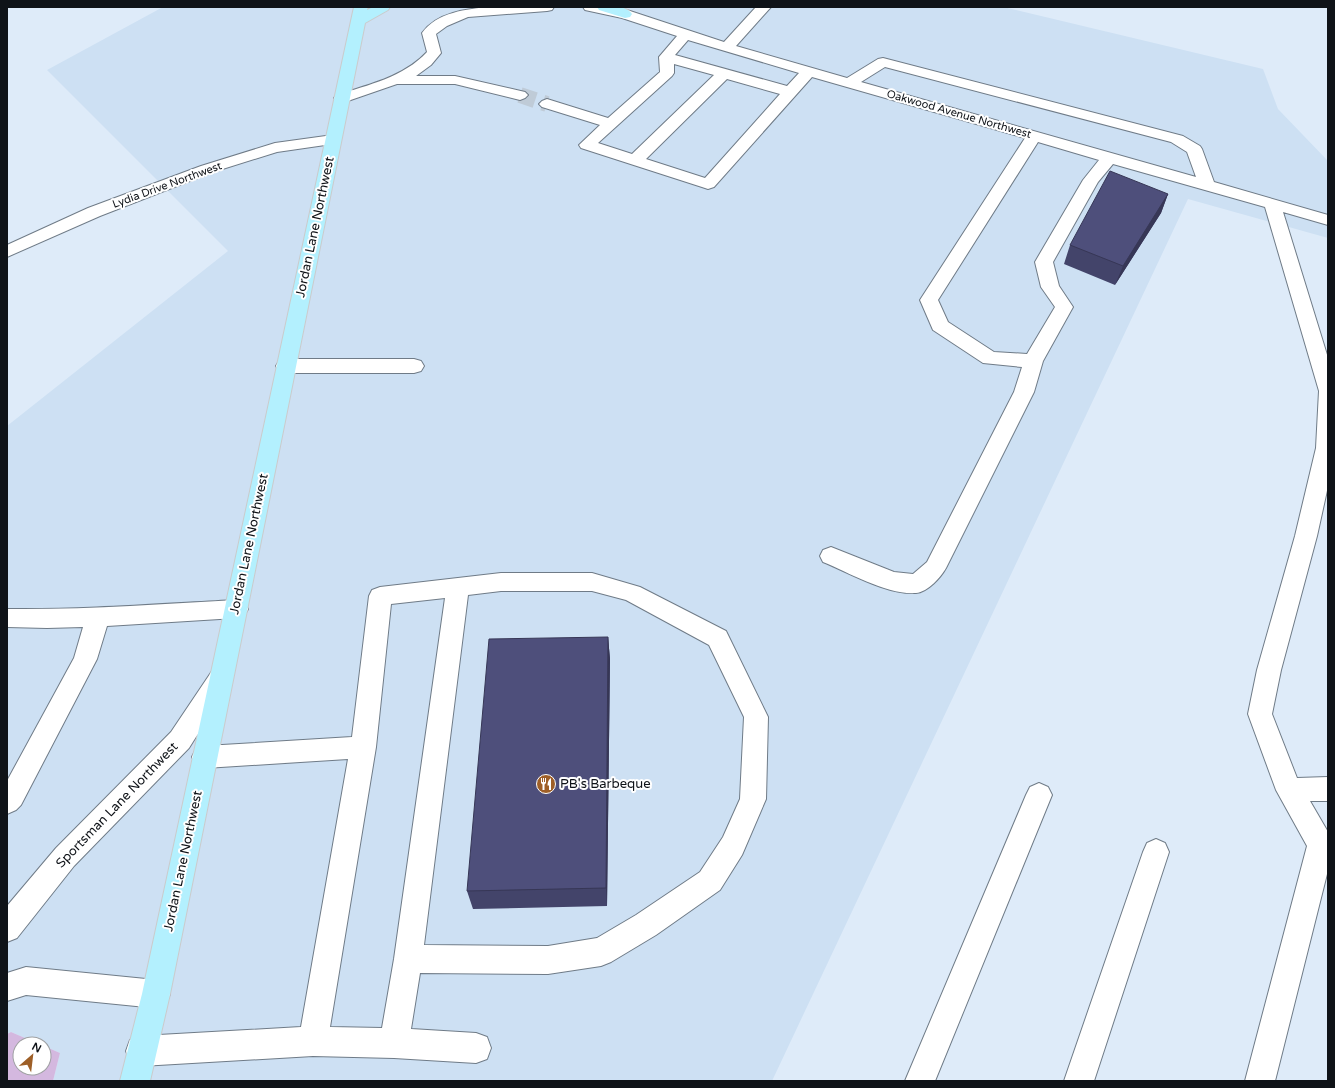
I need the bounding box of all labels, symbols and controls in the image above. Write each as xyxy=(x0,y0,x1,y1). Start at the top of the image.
street label: Oakwood Avenue Northwest xyxy=(885,87,1033,141)
street label: Jordan Lane Northwest xyxy=(292,155,338,299)
street label: Lydia Drive Northwest xyxy=(110,159,224,211)
street label: Jordan Lane Northwest xyxy=(226,472,272,616)
street label: Sportsman Lane Northwest xyxy=(53,739,181,871)
restaurant icon: PB's Barbeque xyxy=(535,773,557,795)
place label: PB's Barbeque xyxy=(560,776,651,792)
street label: Jordan Lane Northwest xyxy=(160,789,206,933)
north arrow xyxy=(12,1036,52,1076)
text: N xyxy=(30,1040,43,1055)

